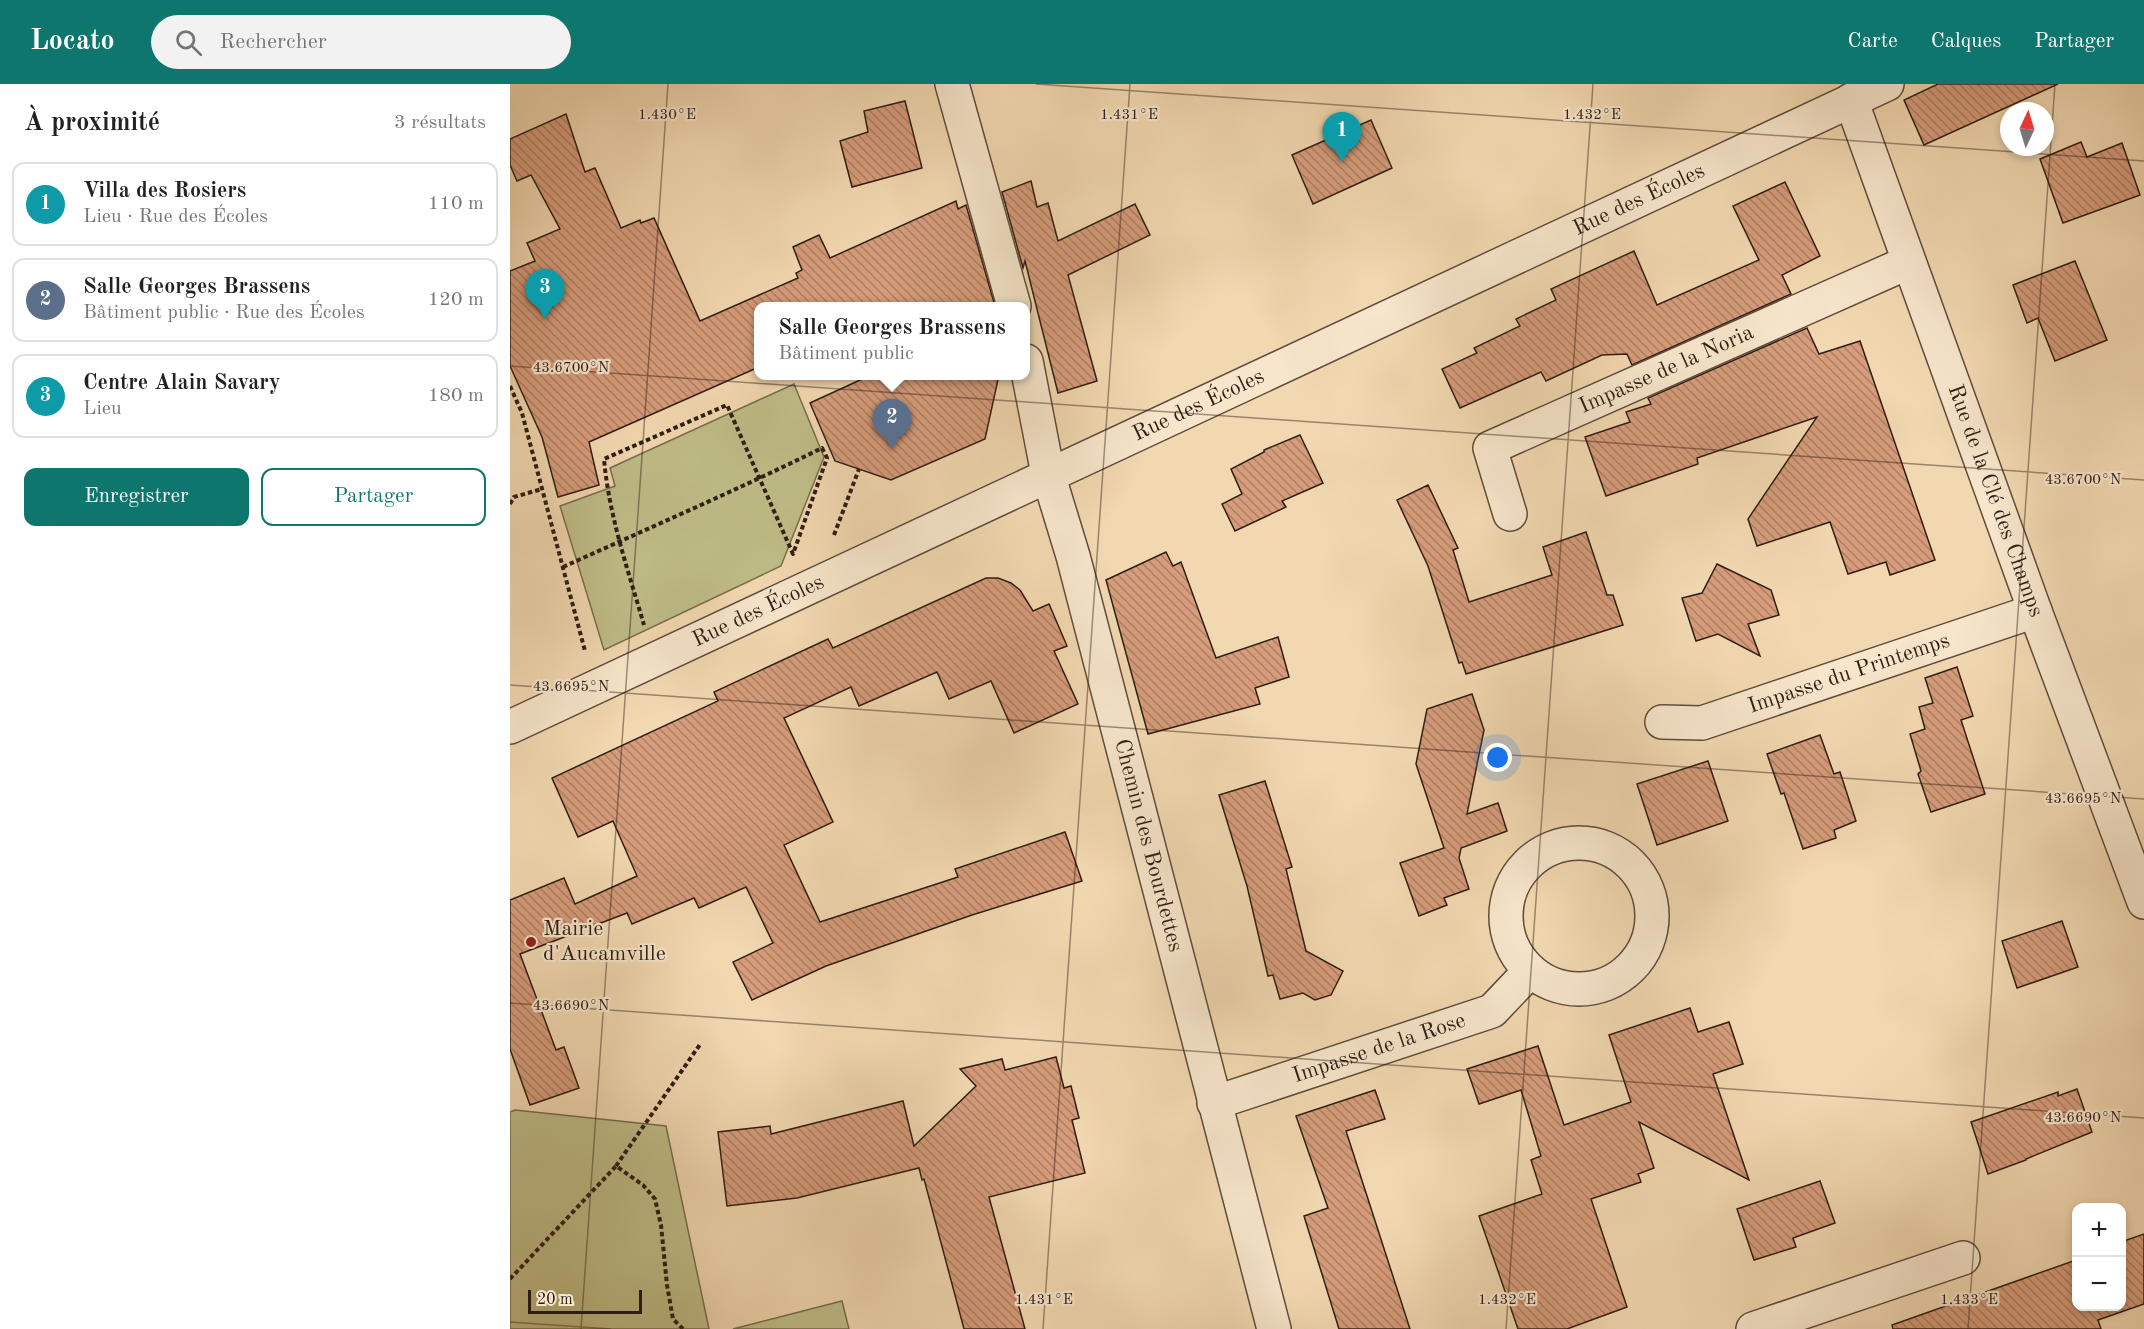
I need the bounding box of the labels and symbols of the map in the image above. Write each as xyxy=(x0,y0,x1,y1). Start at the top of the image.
north arrow xyxy=(2000,102,2054,156)
text: 1.430°E xyxy=(638,108,696,123)
text: 1.431°E xyxy=(1100,108,1158,123)
text: 1.432°E xyxy=(1563,108,1621,123)
pin: 1 xyxy=(1322,112,1362,162)
street label: Rue des Écoles xyxy=(1570,160,1708,240)
pin: 3 xyxy=(525,270,564,319)
street label: Impasse de la Noria xyxy=(1576,321,1757,418)
text: 43.6700°N xyxy=(533,361,610,376)
street label: Rue des Écoles xyxy=(1129,365,1268,446)
street label: Rue de la Clé des Champs xyxy=(1943,382,2047,620)
pin: 2 xyxy=(872,400,911,449)
text: 43.6700°N xyxy=(2045,473,2122,488)
street label: Rue des Écoles xyxy=(689,571,827,651)
street label: Impasse du Printemps xyxy=(1745,629,1953,718)
text: 43.6695°N xyxy=(533,680,610,695)
street label: Chemin des Bourdettes xyxy=(1110,737,1187,954)
your location xyxy=(1483,743,1512,772)
text: 43.6695°N xyxy=(2045,792,2122,807)
place label: Mairie d'Aucamville xyxy=(543,918,666,965)
marker: Mairie d'Aucamville xyxy=(524,935,538,949)
text: 43.6690°N xyxy=(533,999,610,1014)
street label: Impasse de la Rose xyxy=(1290,1009,1469,1087)
text: 43.6690°N xyxy=(2045,1111,2122,1126)
scale bar xyxy=(528,1287,642,1314)
text: 1.431°E xyxy=(1015,1293,1073,1308)
text: 1.432°E xyxy=(1478,1293,1536,1308)
text: 1.433°E xyxy=(1940,1293,1998,1308)

